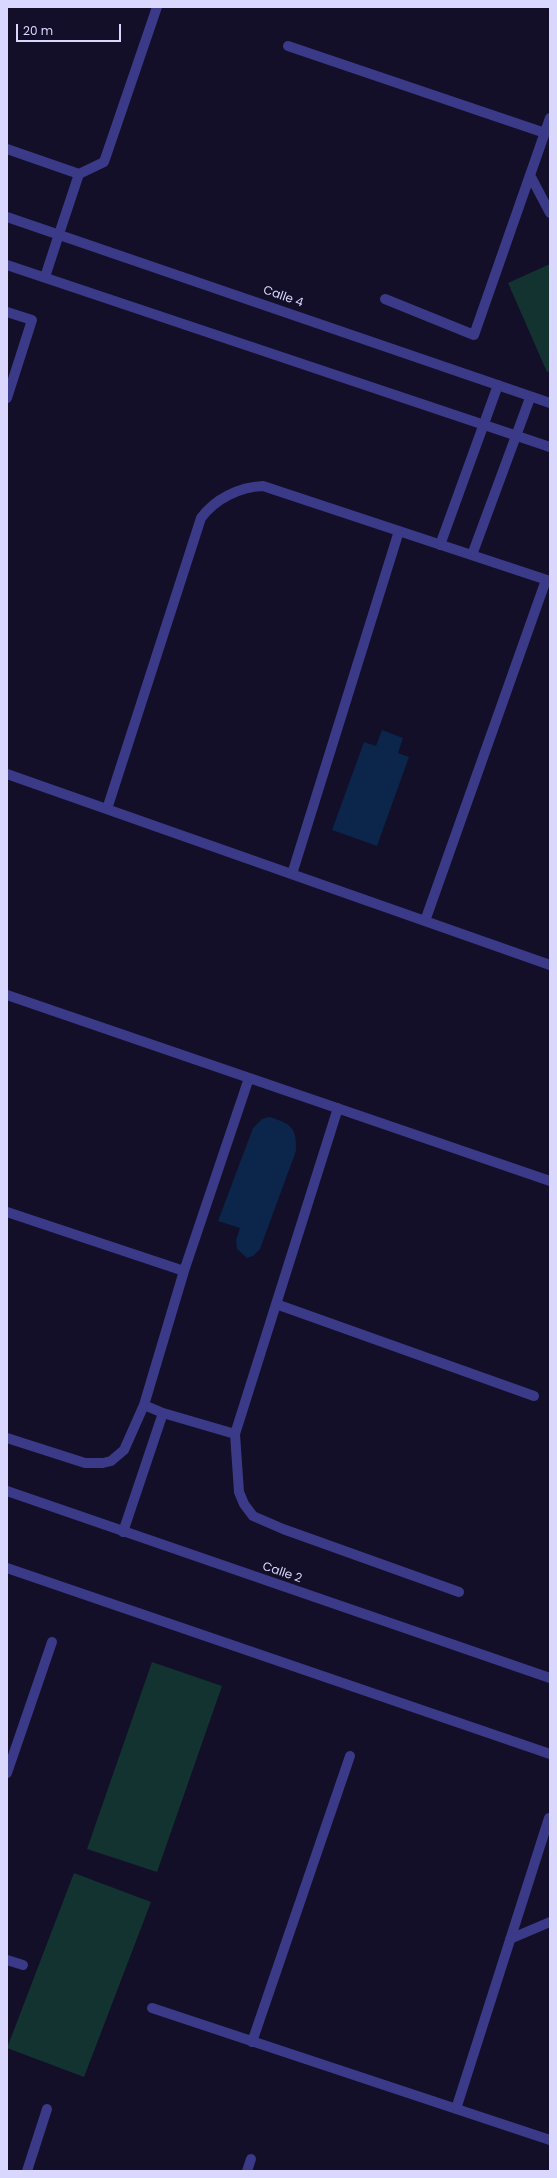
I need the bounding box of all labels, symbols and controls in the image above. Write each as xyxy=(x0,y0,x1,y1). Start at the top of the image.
scale bar xyxy=(18,16,123,42)
text: 20 m xyxy=(23,22,53,39)
street label: Calle 4 xyxy=(261,283,305,311)
street label: Calle 2 xyxy=(260,1560,304,1586)

